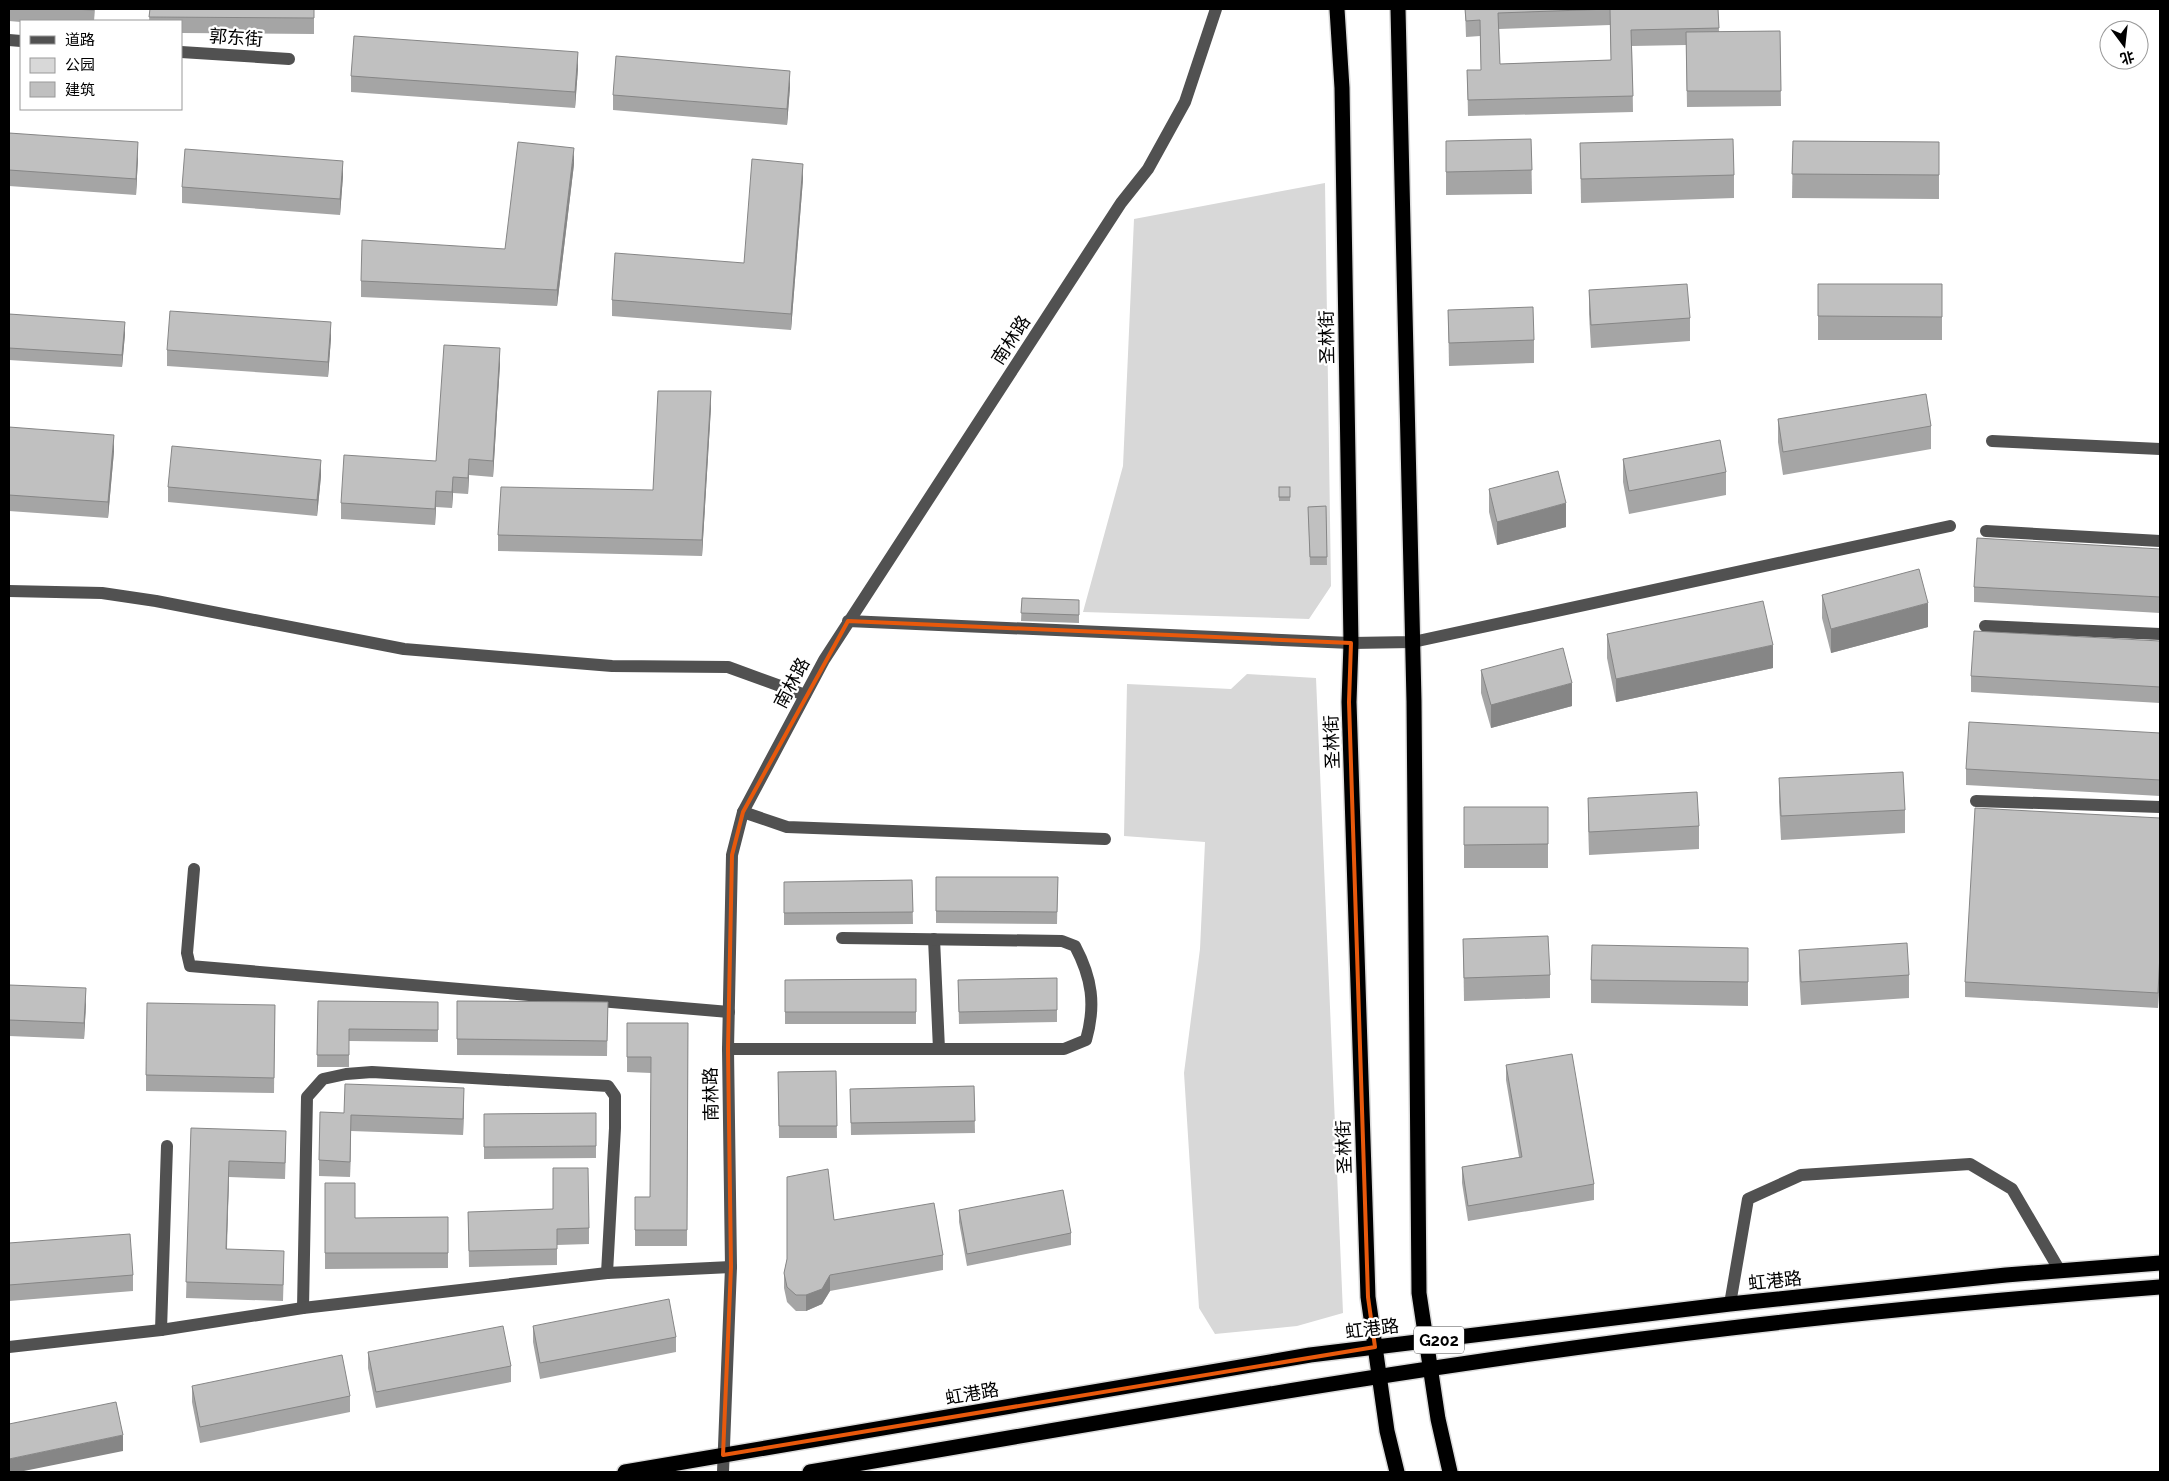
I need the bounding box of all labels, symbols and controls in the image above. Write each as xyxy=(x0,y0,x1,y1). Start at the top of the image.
legend xyxy=(20,20,182,110)
north arrow xyxy=(2099,20,2149,70)
street label: 郭东街 xyxy=(208,25,264,50)
text: 道路 xyxy=(65,31,95,49)
text: 北 xyxy=(2119,48,2136,67)
text: 公园 xyxy=(65,56,95,74)
text: 建筑 xyxy=(65,81,95,99)
street label: 圣林街 xyxy=(1316,310,1337,364)
street label: 南林路 xyxy=(987,311,1034,368)
street label: 南林路 xyxy=(770,654,814,712)
street label: 圣林街 xyxy=(1320,715,1343,769)
street label: 南林路 xyxy=(700,1067,721,1121)
street label: 圣林街 xyxy=(1332,1120,1355,1174)
street label: 虹港路 xyxy=(1747,1267,1803,1294)
street label: 虹港路 xyxy=(1344,1315,1400,1342)
road number: G202 xyxy=(1414,1326,1464,1354)
street label: 虹港路 xyxy=(944,1378,1000,1409)

